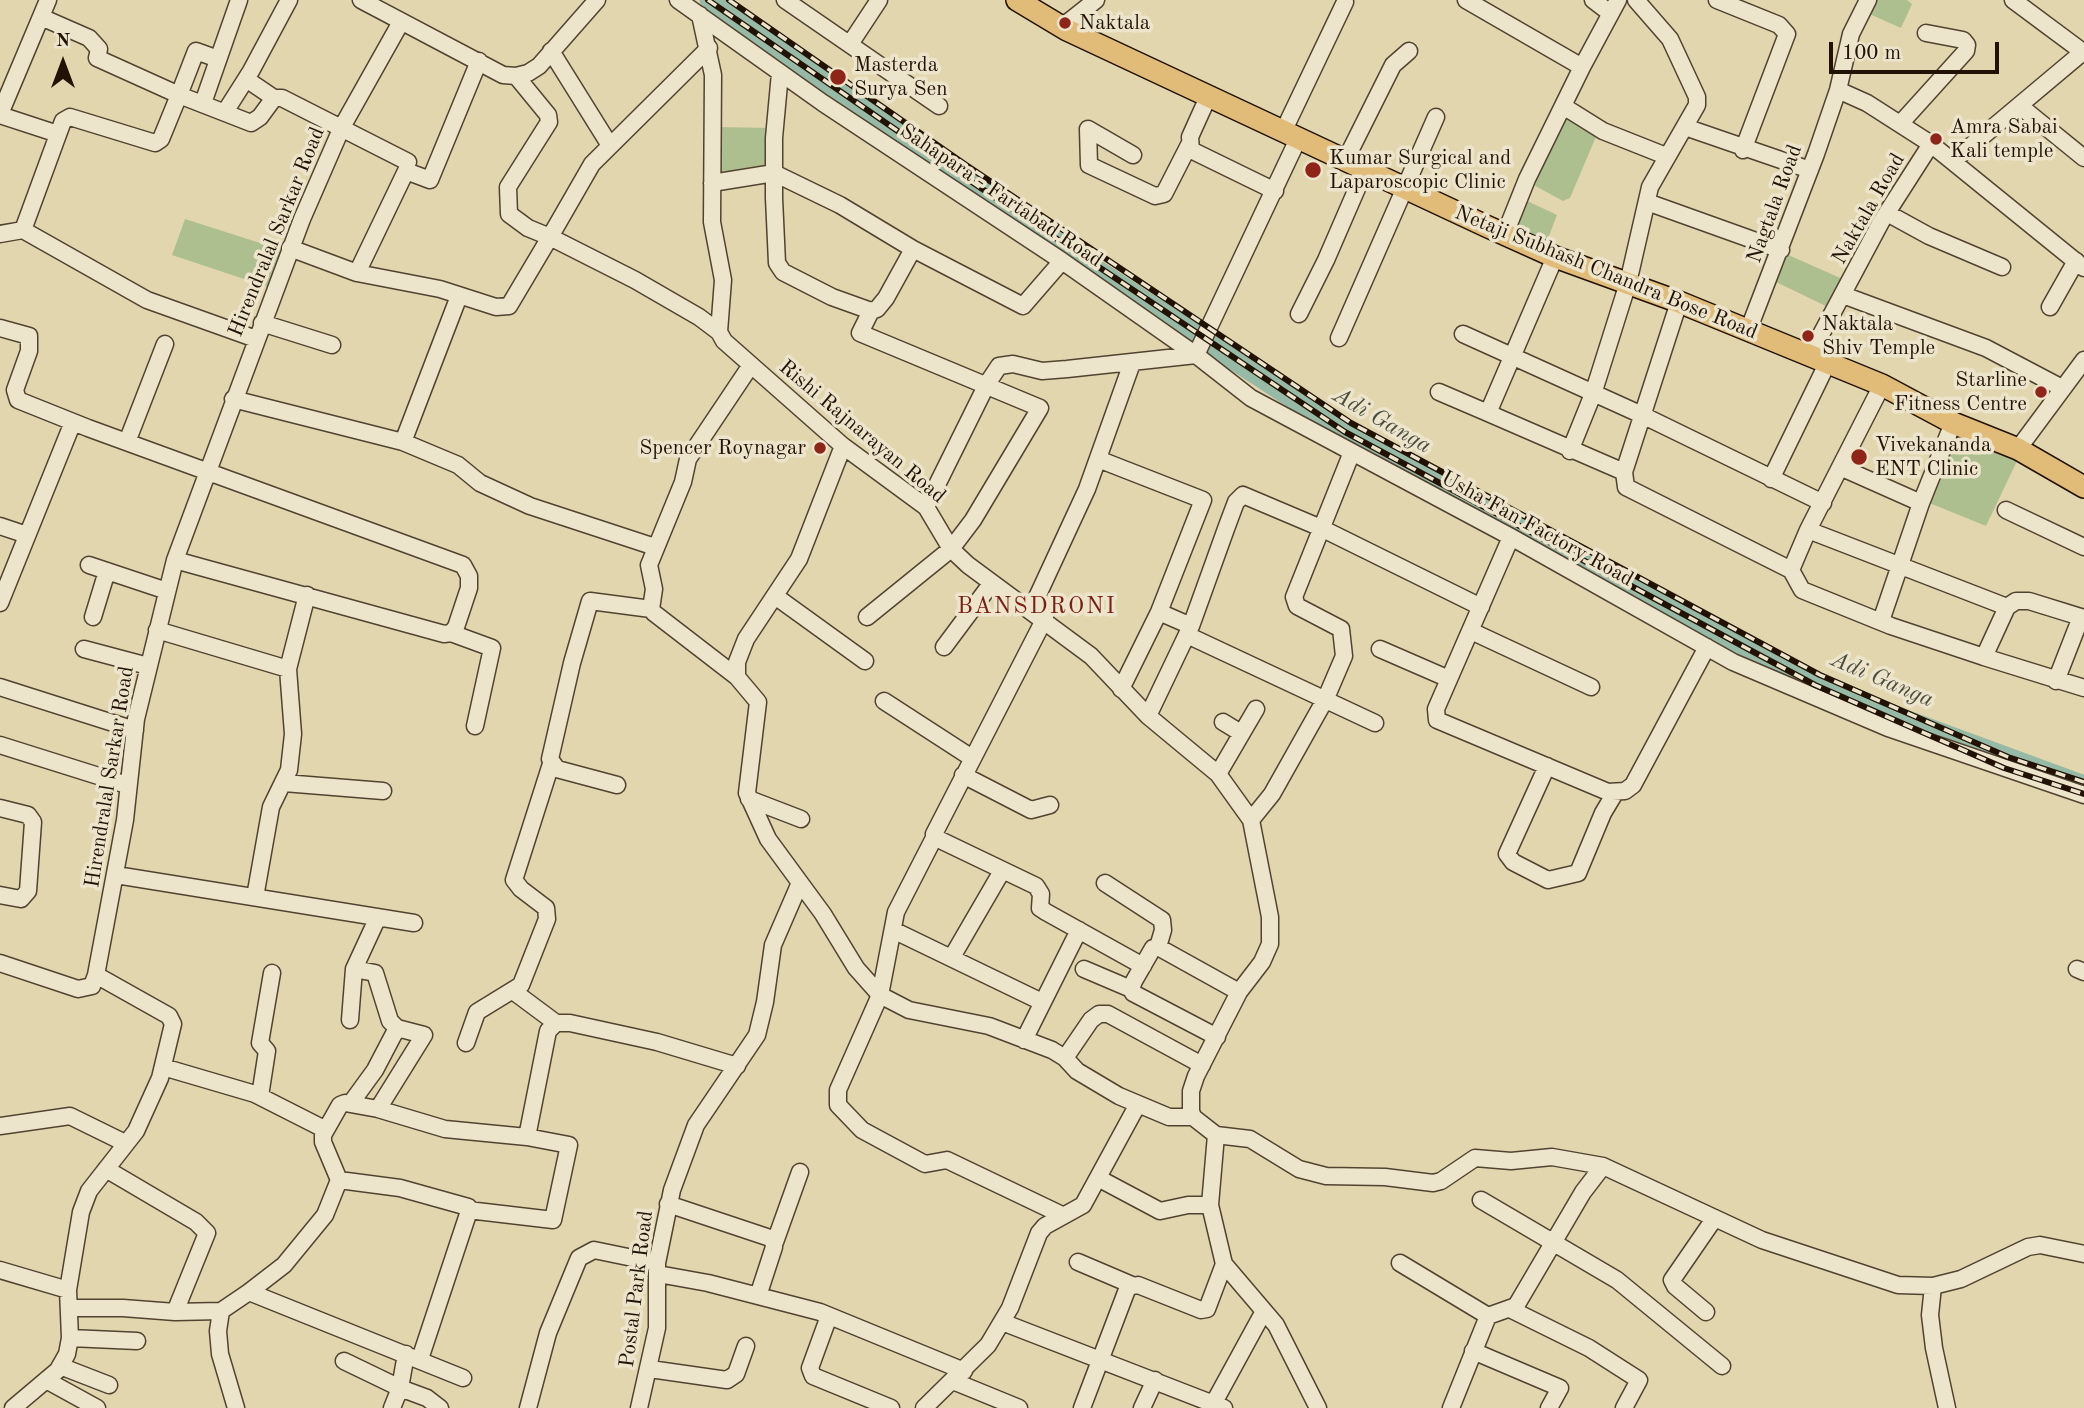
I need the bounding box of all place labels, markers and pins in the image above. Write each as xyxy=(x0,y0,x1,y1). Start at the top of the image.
place label: Naktala xyxy=(1079,10,1150,36)
marker: Naktala xyxy=(1057,15,1073,31)
place label: Masterda Surya Sen xyxy=(854,52,948,102)
marker: Masterda Surya Sen xyxy=(828,67,848,87)
place label: Amra Sabai Kali temple xyxy=(1950,114,2058,164)
marker: Amra Sabai Kali temple xyxy=(1928,131,1944,147)
place label: Kumar Surgical and Laparoscopic Clinic xyxy=(1329,145,1511,195)
marker: Kumar Surgical and Laparoscopic Clinic xyxy=(1303,160,1323,180)
place label: Naktala Shiv Temple xyxy=(1822,311,1935,361)
marker: Naktala Shiv Temple xyxy=(1800,328,1816,344)
place label: Starline Fitness Centre xyxy=(1894,367,2027,417)
marker: Starline Fitness Centre xyxy=(2033,384,2049,400)
place label: Vivekananda ENT Clinic xyxy=(1875,432,1991,482)
place label: Spencer Roynagar xyxy=(639,435,806,461)
marker: Spencer Roynagar xyxy=(812,440,828,456)
marker: Vivekananda ENT Clinic xyxy=(1849,447,1869,467)

